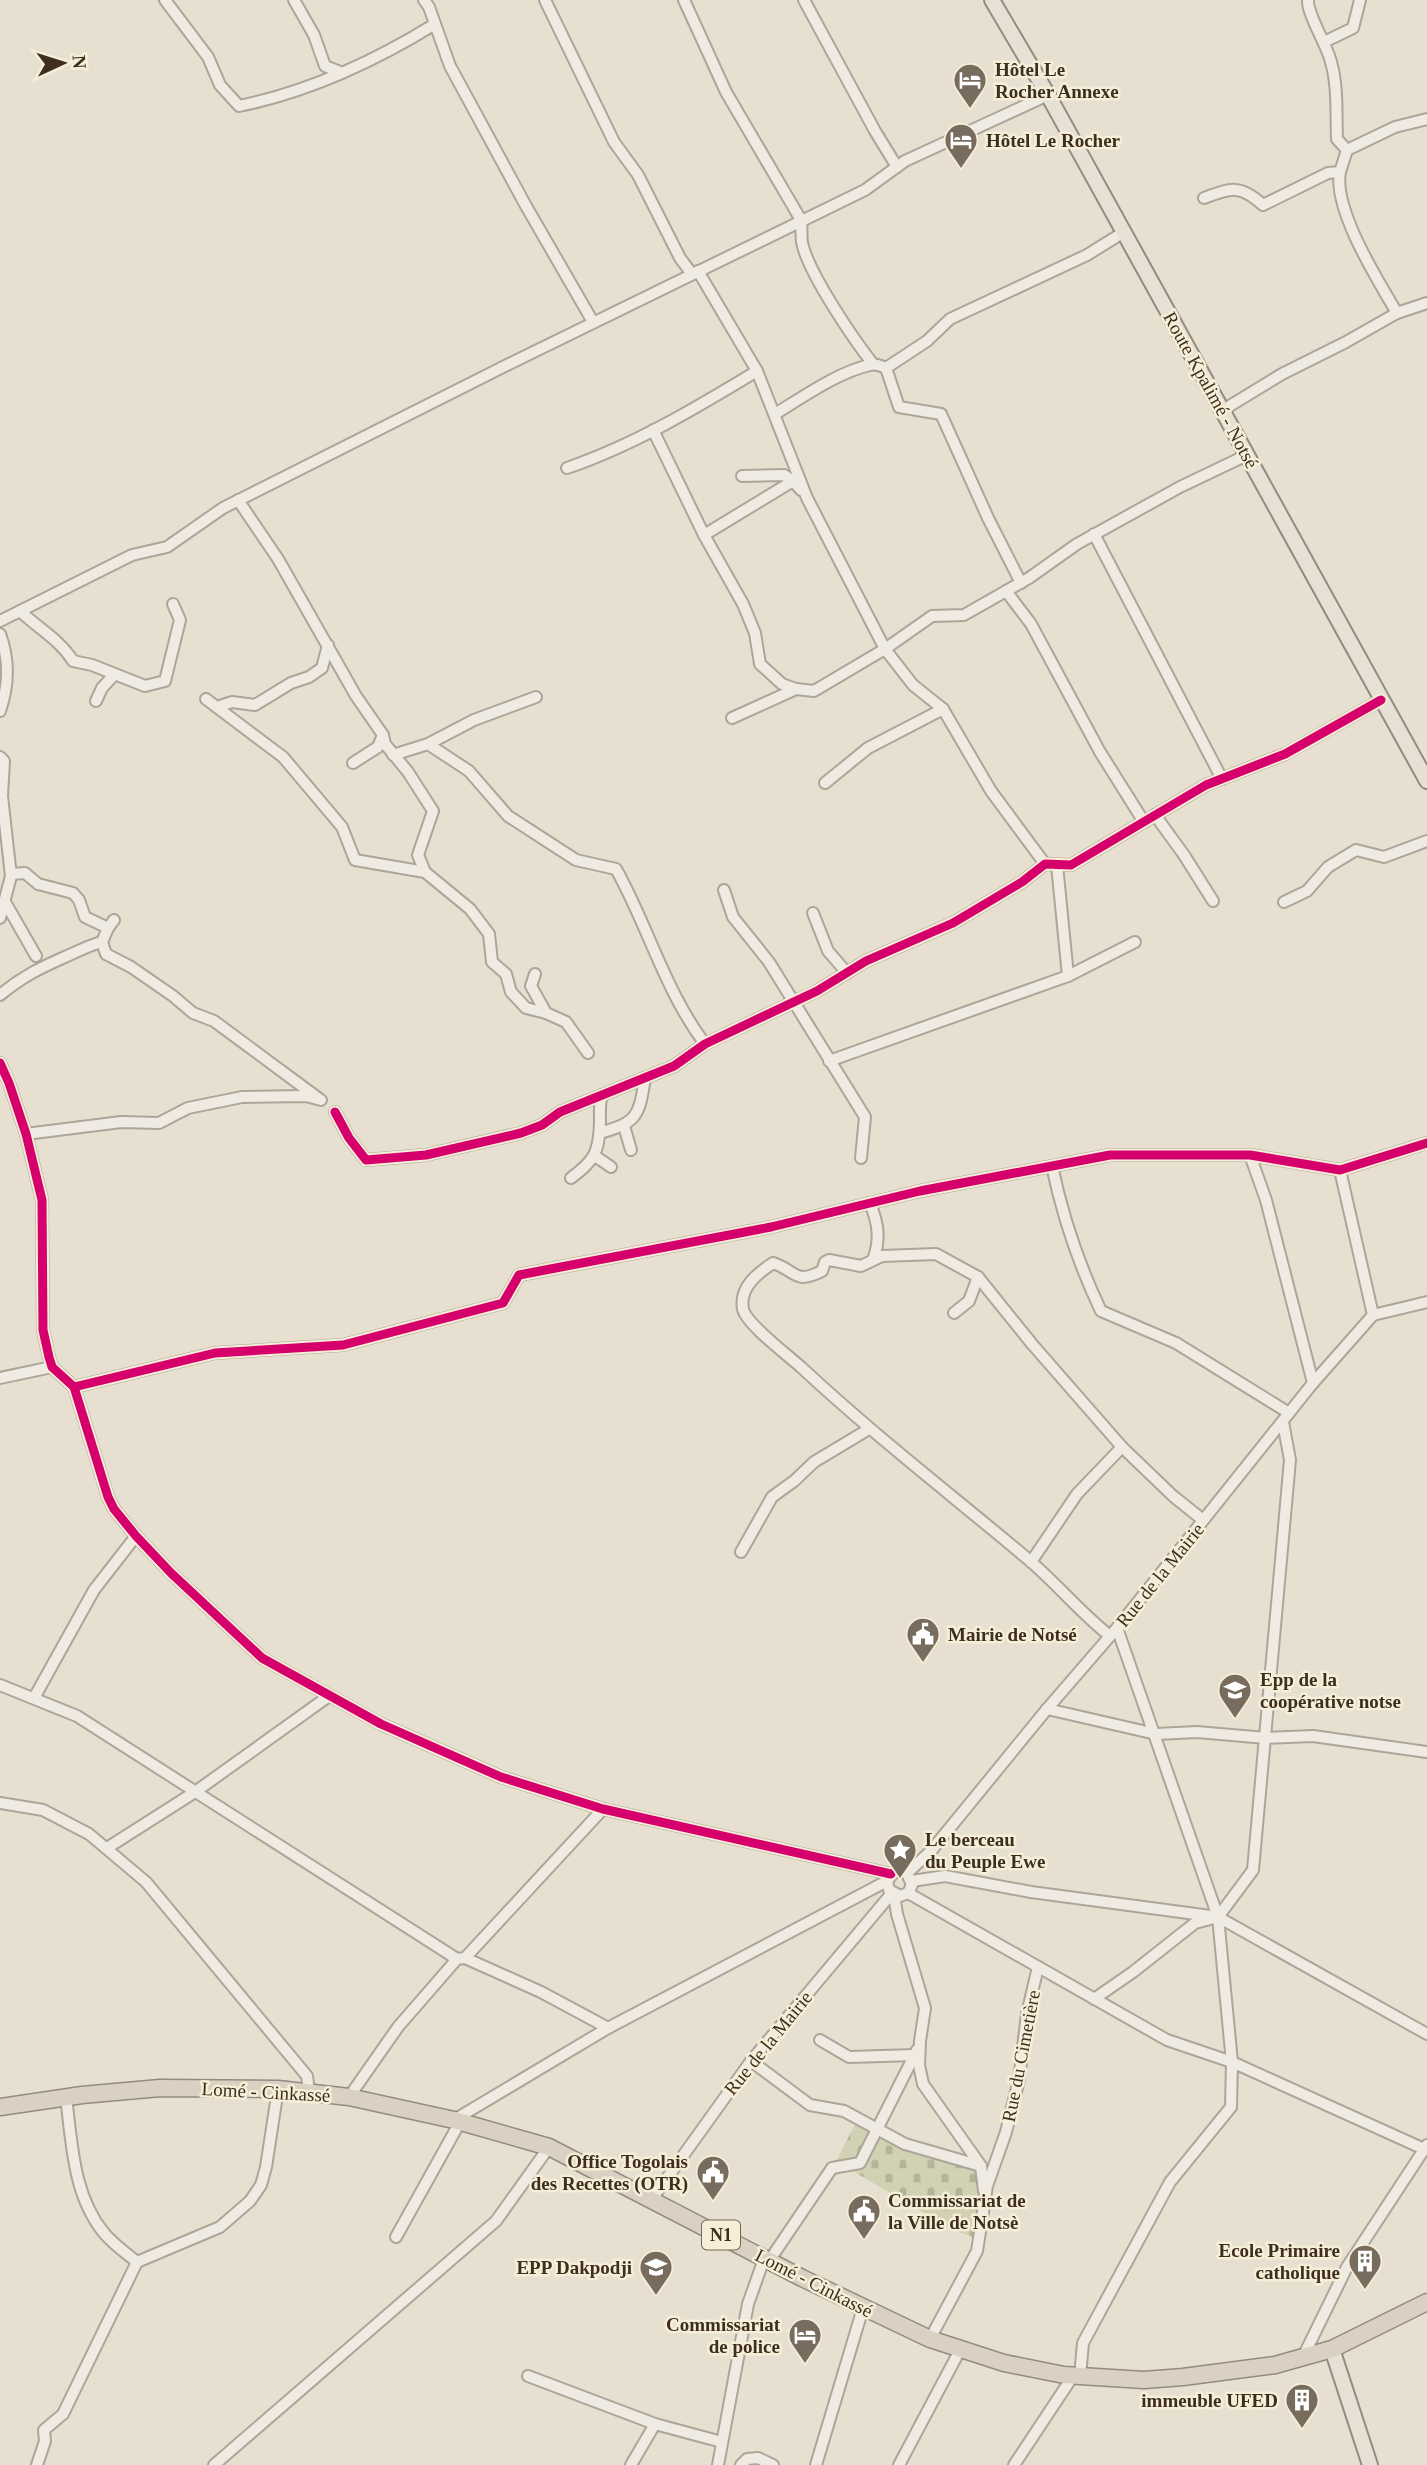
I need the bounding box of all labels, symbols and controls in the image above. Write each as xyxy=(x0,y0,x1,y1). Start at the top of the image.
north arrow xyxy=(28,28,98,98)
text: N xyxy=(69,54,90,70)
place label: Hôtel Le Rocher Annexe xyxy=(995,59,1119,102)
hotel icon: Hôtel Le Rocher Annexe xyxy=(951,61,989,110)
hotel icon: Hôtel Le Rocher xyxy=(942,121,980,170)
place label: Hôtel Le Rocher xyxy=(986,130,1121,151)
street label: Route Kpalimé - Notsé xyxy=(1159,308,1263,472)
street label: Rue de la Mairie xyxy=(1112,1519,1208,1631)
public building icon: Mairie de Notsé xyxy=(904,1615,942,1664)
place label: Mairie de Notsé xyxy=(948,1624,1077,1645)
place label: Epp de la coopérative notse xyxy=(1260,1669,1401,1712)
school or university icon: Epp de la coopérative notse xyxy=(1216,1671,1254,1720)
place label: Le berceau du Peuple Ewe xyxy=(925,1829,1045,1872)
place icon: Le berceau du Peuple Ewe xyxy=(881,1831,919,1880)
street label: Rue de la Mairie xyxy=(720,1987,816,2099)
street label: Rue du Cimetière xyxy=(998,1988,1044,2124)
street label: Lomé - Cinkassé xyxy=(201,2078,331,2106)
place label: Office Togolais des Recettes (OTR) xyxy=(531,2151,688,2195)
public building icon: Office Togolais des Recettes (OTR) xyxy=(694,2153,732,2202)
place label: Commissariat de la Ville de Notsè xyxy=(888,2190,1026,2233)
public building icon: Commissariat de la Ville de Notsè xyxy=(845,2192,883,2241)
road number: N1 xyxy=(702,2220,740,2250)
place label: Ecole Primaire catholique xyxy=(1218,2240,1340,2283)
building icon: Ecole Primaire catholique xyxy=(1346,2242,1384,2291)
street label: Lomé - Cinkassé xyxy=(752,2244,876,2322)
school or university icon: EPP Dakpodji xyxy=(637,2248,675,2297)
place label: EPP Dakpodji xyxy=(516,2257,632,2278)
place label: Commissariat de police xyxy=(666,2314,781,2357)
hotel icon: Commissariat de police xyxy=(786,2316,824,2365)
building icon: immeuble UFED xyxy=(1283,2381,1321,2430)
place label: immeuble UFED xyxy=(1141,2390,1278,2411)

